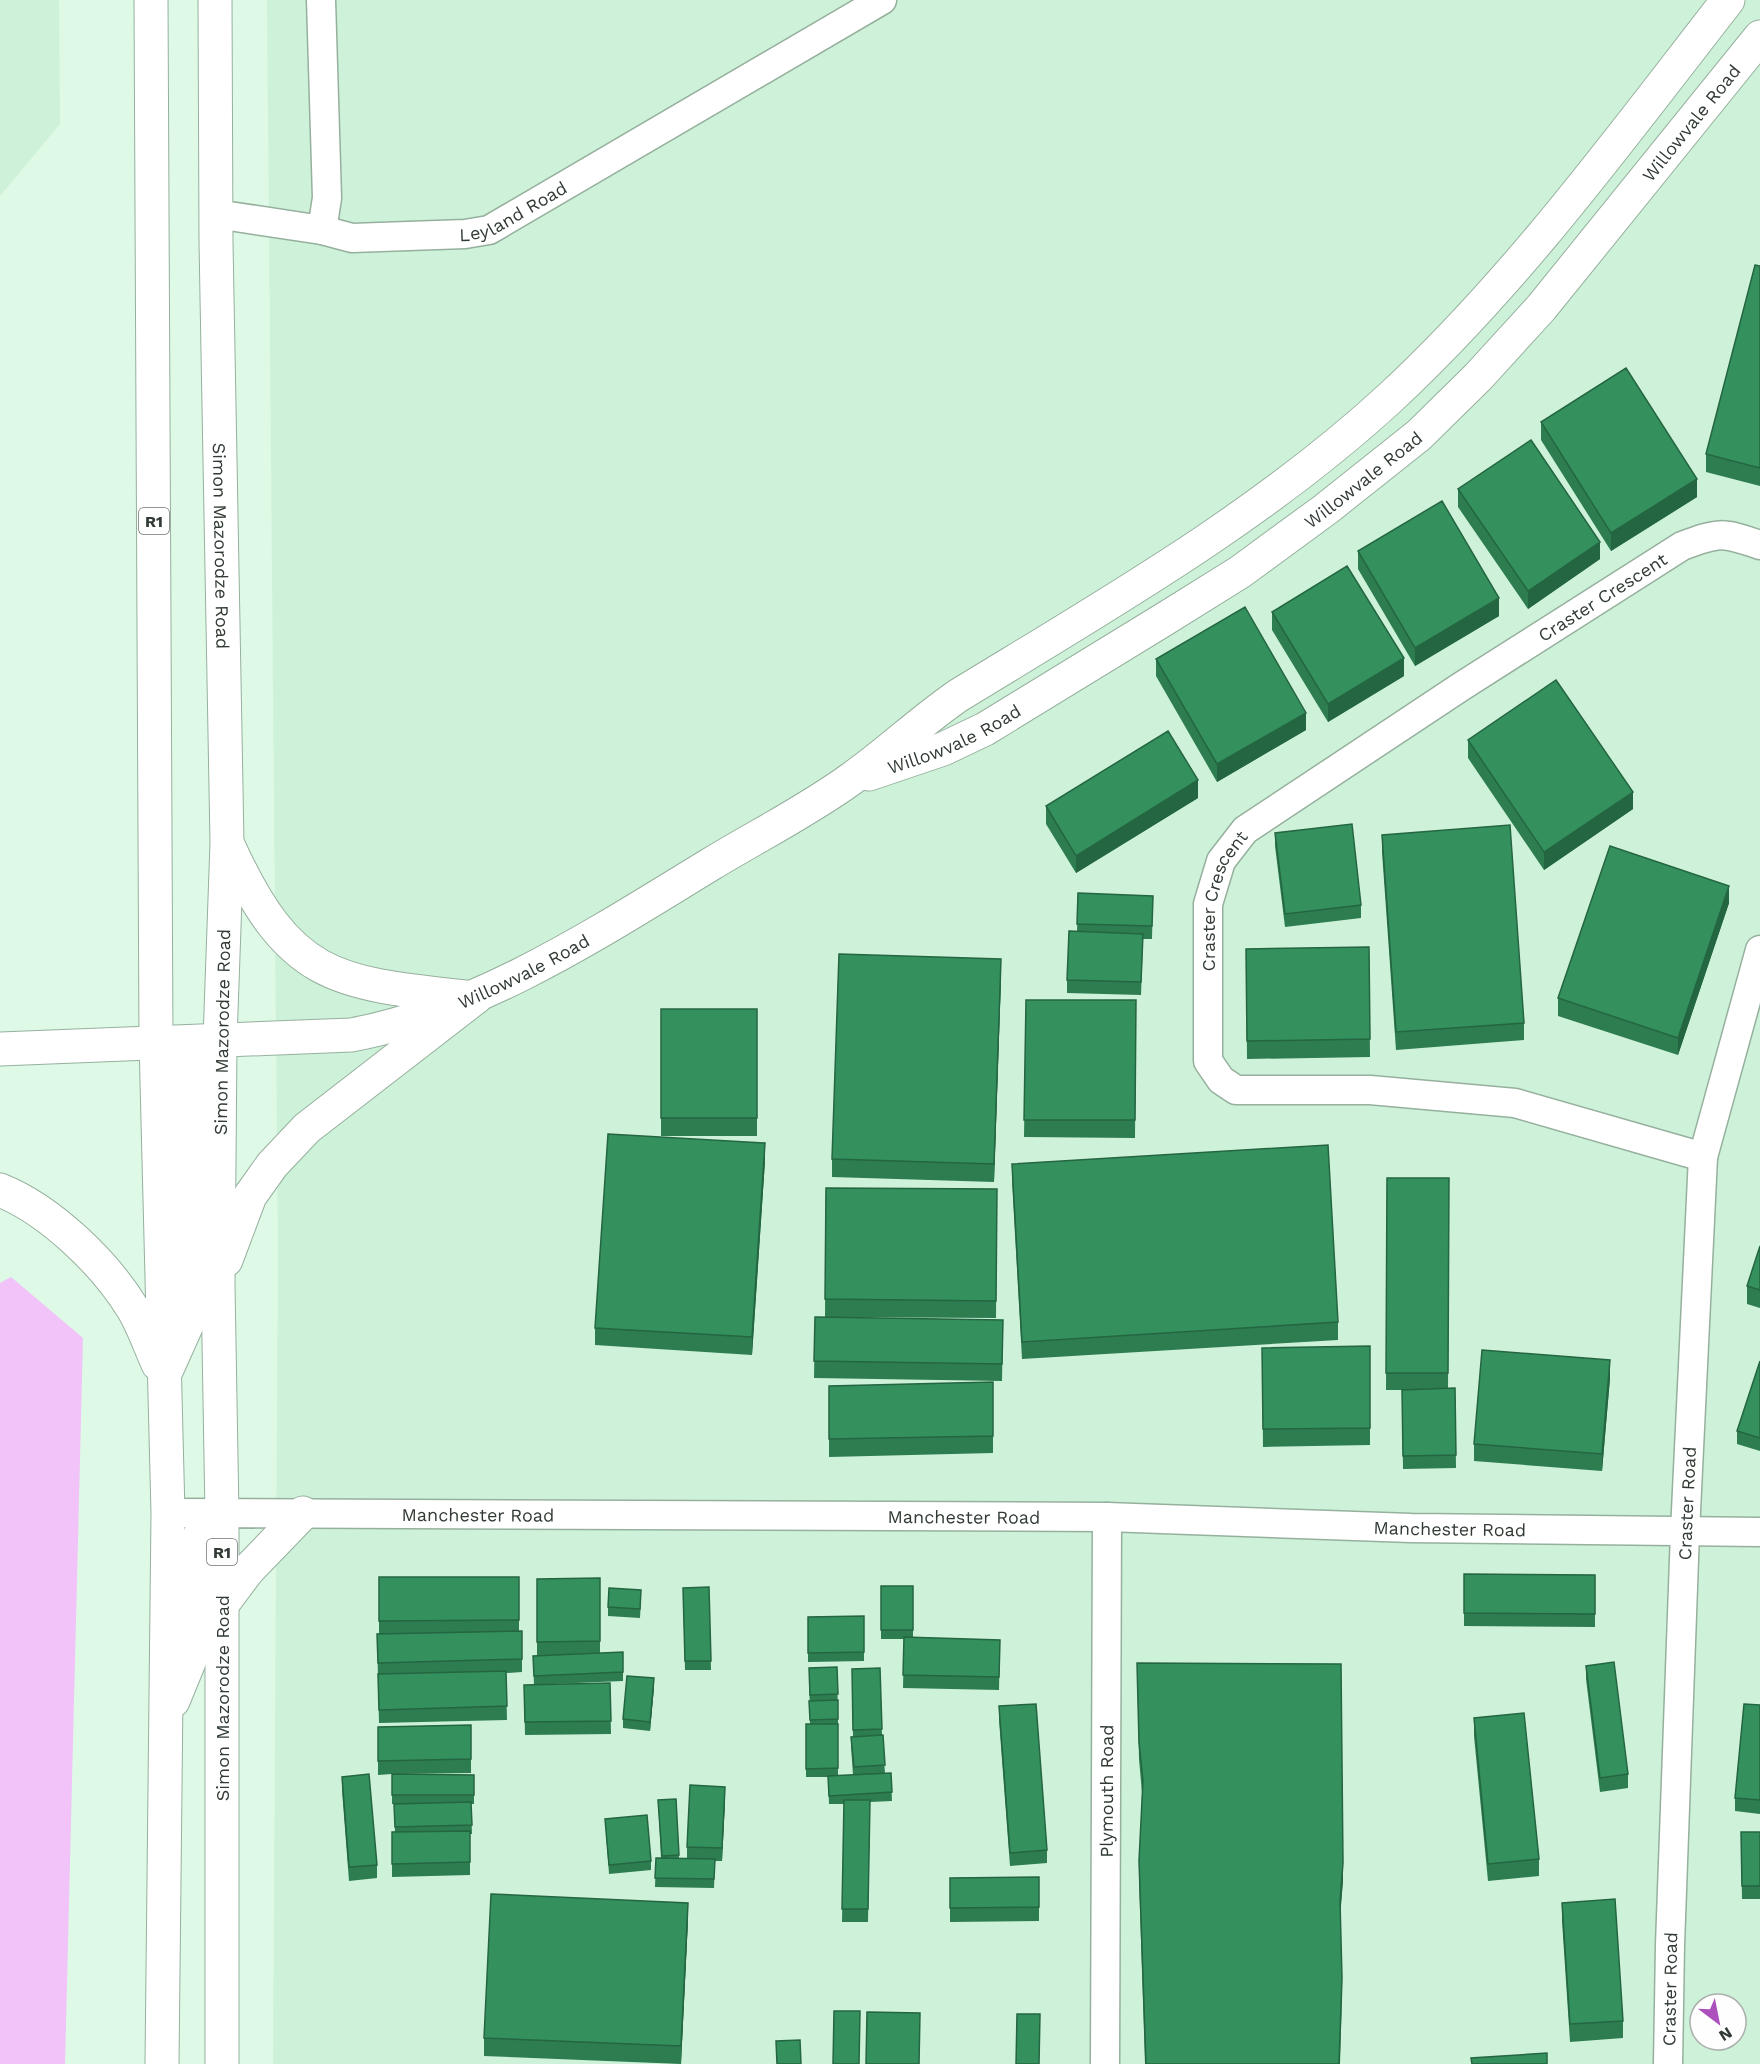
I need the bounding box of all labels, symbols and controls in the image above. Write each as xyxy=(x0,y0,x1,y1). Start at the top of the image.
street label: Willowvale Road xyxy=(1637,60,1744,185)
street label: Leyland Road xyxy=(459,176,570,245)
street label: Willowvale Road xyxy=(1300,426,1426,532)
street label: Simon Mazorodze Road xyxy=(209,443,234,649)
road number: R1 xyxy=(139,508,169,534)
street label: Craster Crescent xyxy=(1534,548,1671,646)
street label: Willowvale Road xyxy=(885,699,1024,778)
street label: Craster Crescent xyxy=(1198,826,1252,972)
street label: Simon Mazorodze Road xyxy=(210,929,234,1135)
street label: Willowvale Road xyxy=(455,929,593,1012)
street label: Craster Road xyxy=(1673,1446,1700,1561)
street label: Manchester Road xyxy=(402,1503,554,1525)
street label: Manchester Road xyxy=(888,1506,1040,1527)
street label: Manchester Road xyxy=(1373,1516,1526,1540)
road number: R1 xyxy=(207,1539,237,1565)
street label: Simon Mazorodze Road xyxy=(212,1595,233,1801)
street label: Plymouth Road xyxy=(1095,1724,1117,1858)
street label: Craster Road xyxy=(1658,1932,1681,2046)
north arrow xyxy=(1688,1992,1748,2052)
text: N xyxy=(1716,2023,1736,2045)

